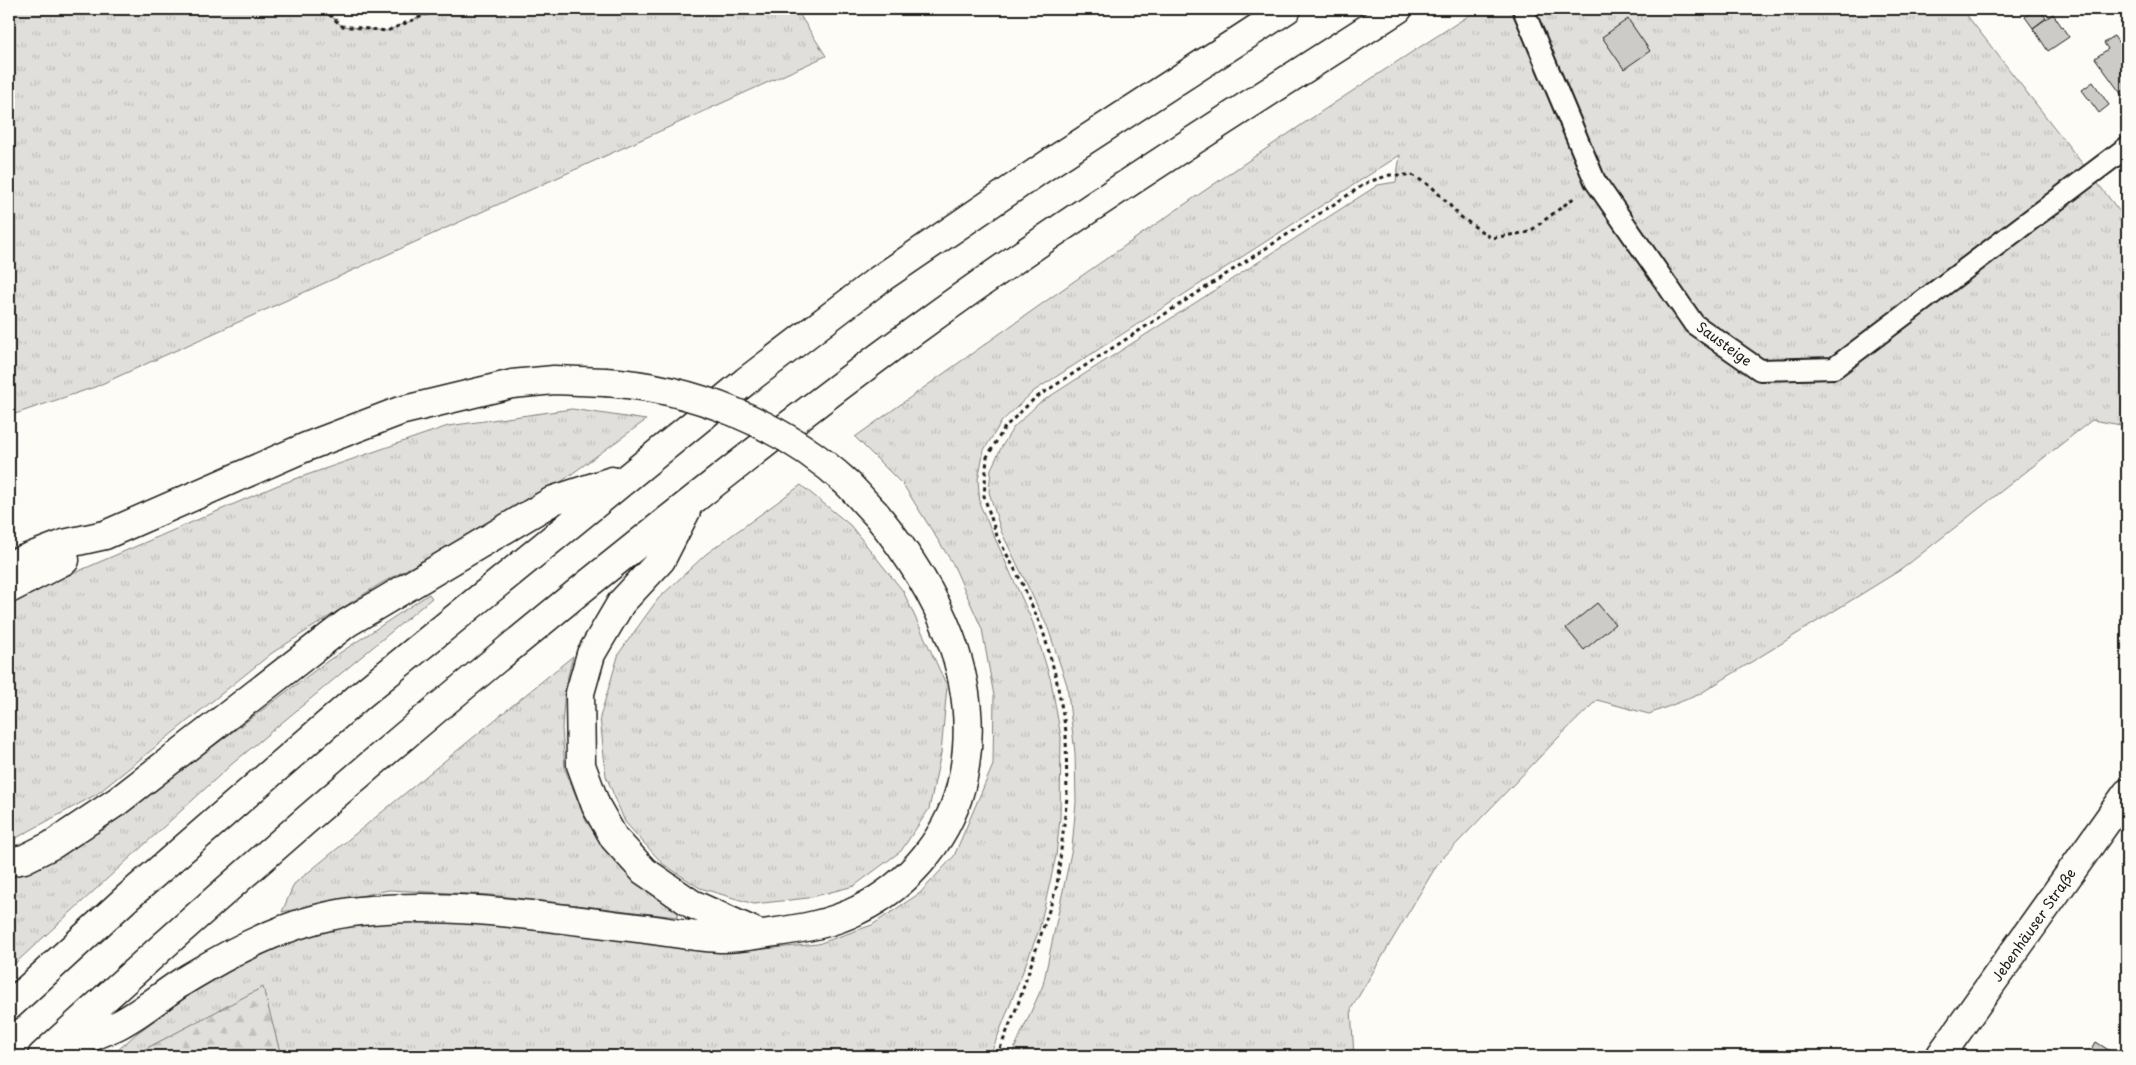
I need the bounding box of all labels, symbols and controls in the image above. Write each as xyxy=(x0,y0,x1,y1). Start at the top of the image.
street label: Sausteige xyxy=(1692,316,1756,371)
street label: Jebenhäuser Straße xyxy=(1986,864,2081,986)

